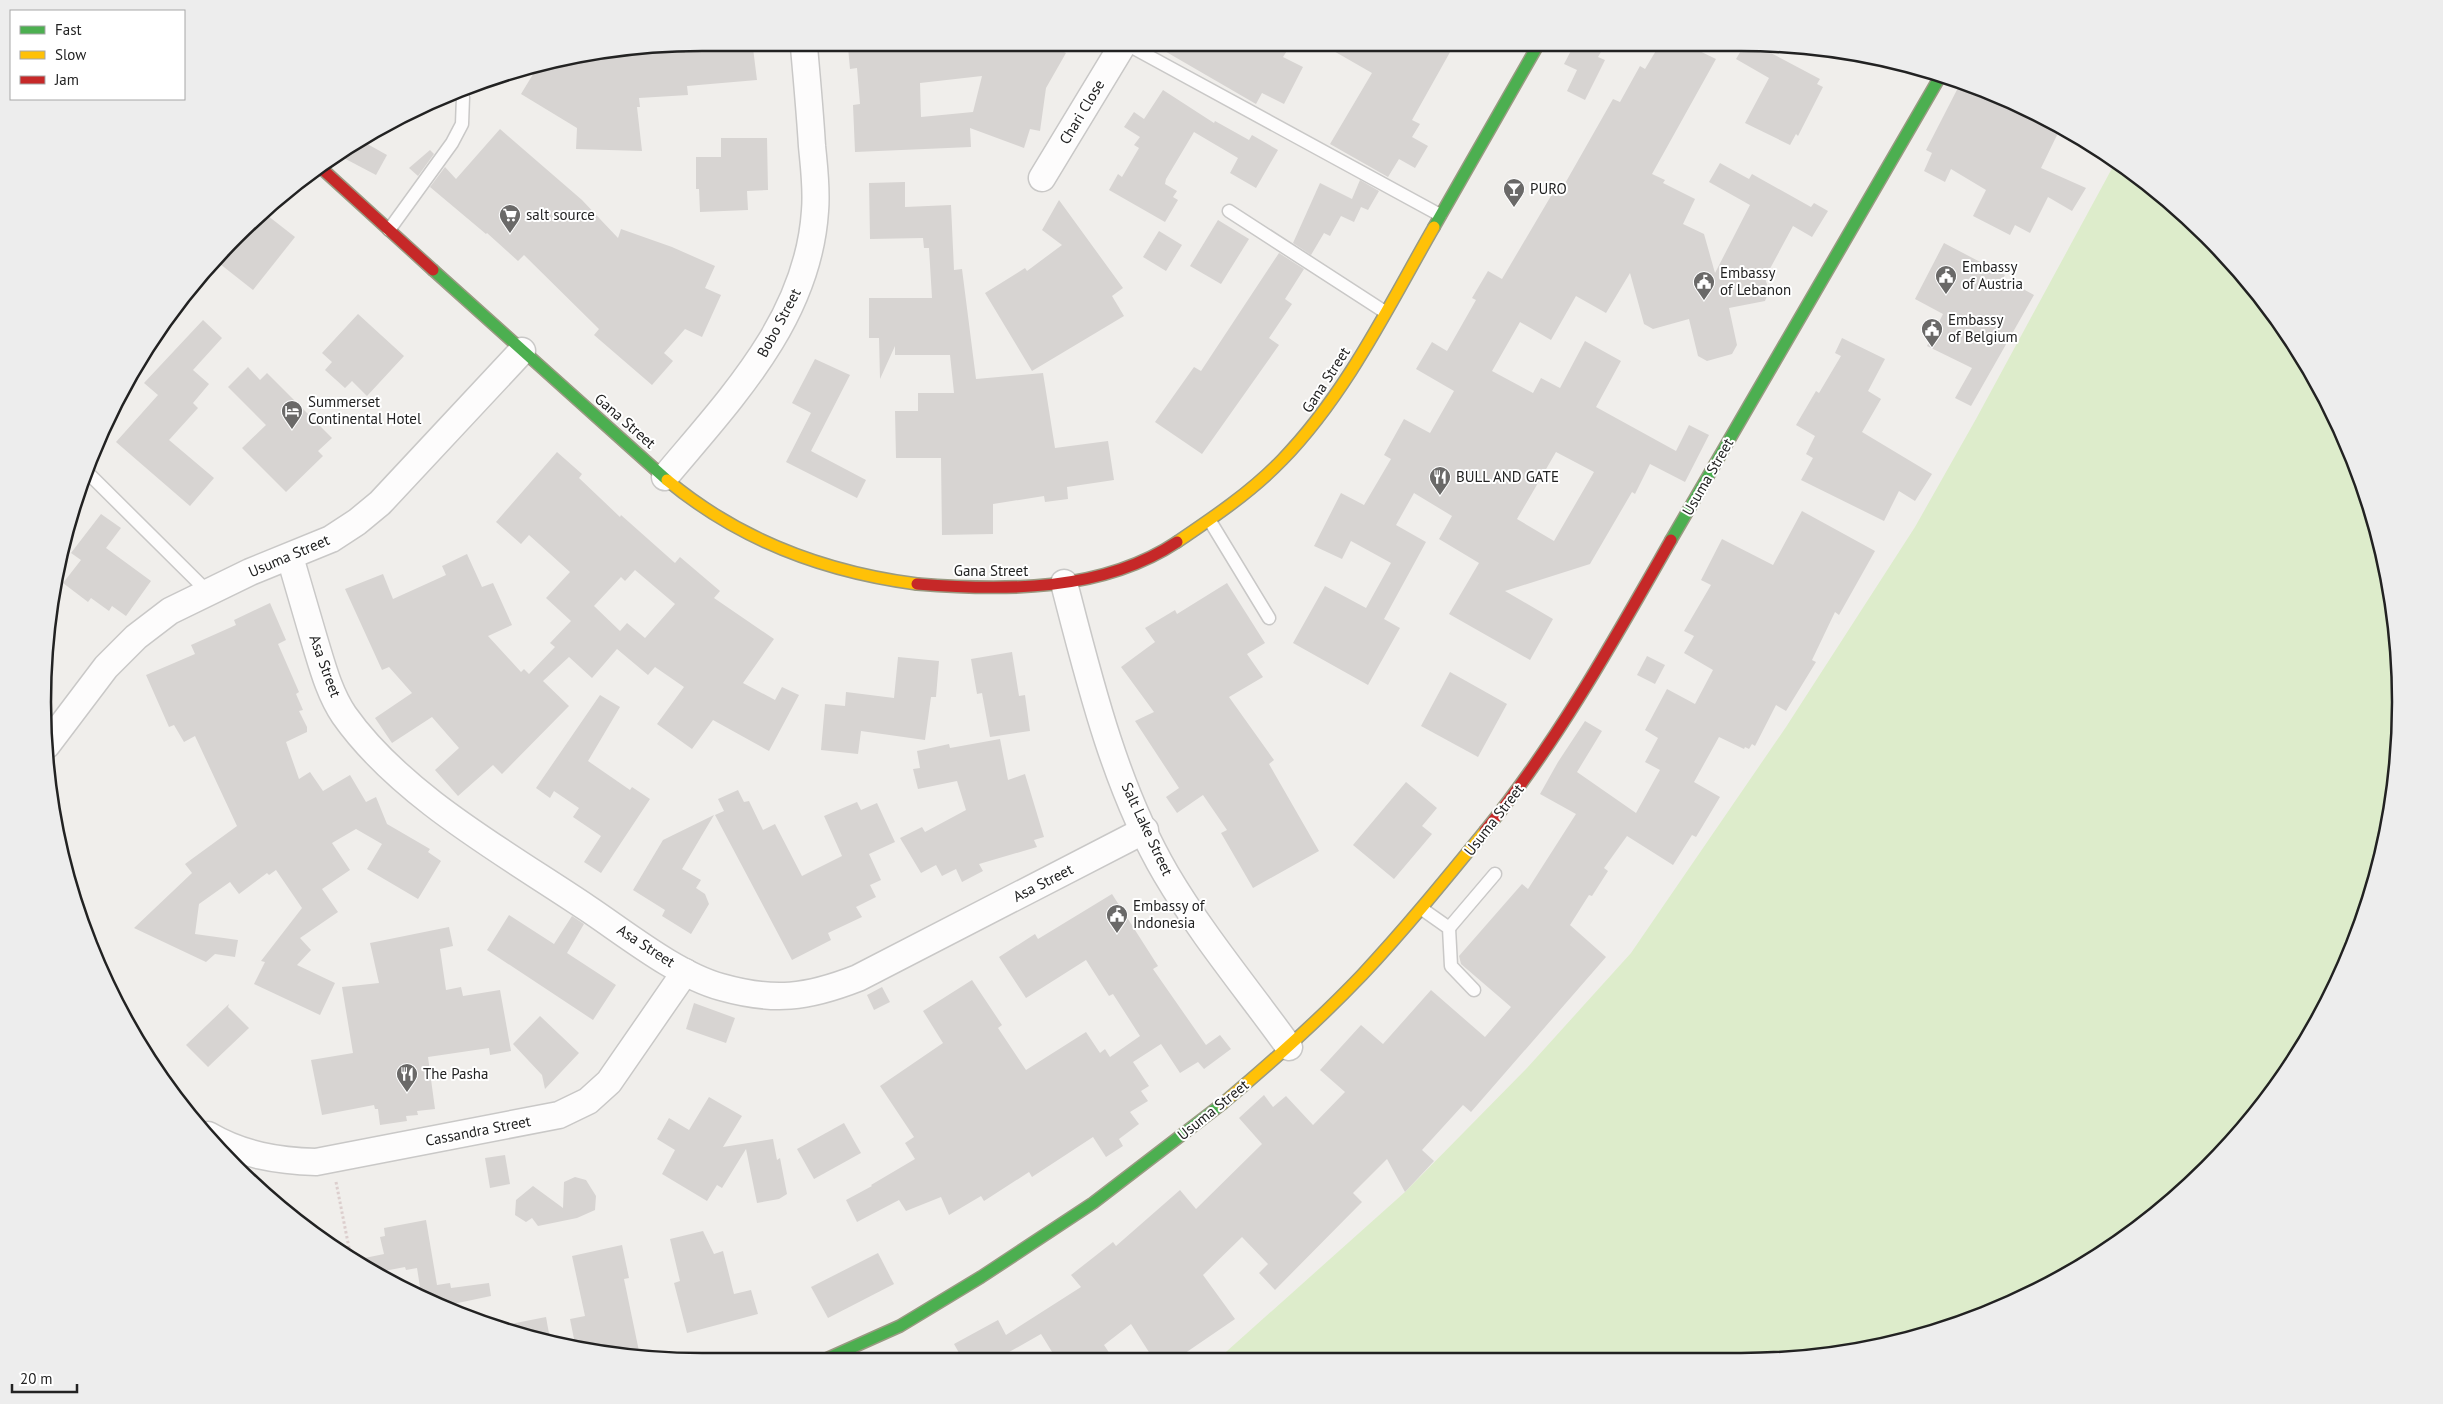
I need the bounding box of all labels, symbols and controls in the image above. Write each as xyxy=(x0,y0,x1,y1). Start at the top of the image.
legend xyxy=(10,10,185,100)
text: Fast xyxy=(55,20,82,39)
text: Slow xyxy=(55,45,86,64)
text: Jam xyxy=(54,70,79,89)
street label: Chari Close xyxy=(1055,76,1108,148)
bar icon: PURO xyxy=(1502,177,1526,208)
place label: PURO xyxy=(1530,179,1567,198)
supermarket icon: salt source xyxy=(498,203,522,234)
place label: salt source xyxy=(526,205,595,224)
place label: Embassy of Austria xyxy=(1962,257,2023,293)
place label: Embassy of Lebanon xyxy=(1720,263,1791,299)
public building icon: Embassy of Austria xyxy=(1934,264,1958,295)
public building icon: Embassy of Lebanon xyxy=(1692,270,1716,301)
street label: Bobo Street xyxy=(753,285,805,360)
place label: Embassy of Belgium xyxy=(1948,310,2018,346)
public building icon: Embassy of Belgium xyxy=(1920,317,1944,348)
street label: Gana Street xyxy=(1297,343,1354,416)
street label: Gana Street xyxy=(591,389,660,452)
place label: Summerset Continental Hotel xyxy=(308,392,422,428)
hotel icon: Summerset Continental Hotel xyxy=(280,399,304,430)
street label: Usuma Street xyxy=(1678,435,1737,519)
restaurant icon: BULL AND GATE xyxy=(1428,465,1452,496)
place label: BULL AND GATE xyxy=(1456,467,1559,486)
street label: Usuma Street xyxy=(245,530,332,581)
street label: Gana Street xyxy=(954,561,1028,580)
street label: Asa Street xyxy=(305,632,345,700)
street label: Salt Lake Street xyxy=(1118,779,1177,878)
street label: Usuma Street xyxy=(1460,780,1528,859)
street label: Asa Street xyxy=(1010,859,1076,906)
place label: Embassy of Indonesia xyxy=(1133,896,1206,932)
public building icon: Embassy of Indonesia xyxy=(1105,903,1129,934)
street label: Asa Street xyxy=(614,920,679,971)
restaurant icon: The Pasha xyxy=(395,1062,419,1093)
place label: The Pasha xyxy=(423,1064,488,1083)
street label: Usuma Street xyxy=(1173,1075,1252,1144)
street label: Cassandra Street xyxy=(424,1111,532,1150)
scale bar xyxy=(12,1362,78,1394)
text: 20 m xyxy=(20,1369,53,1388)

